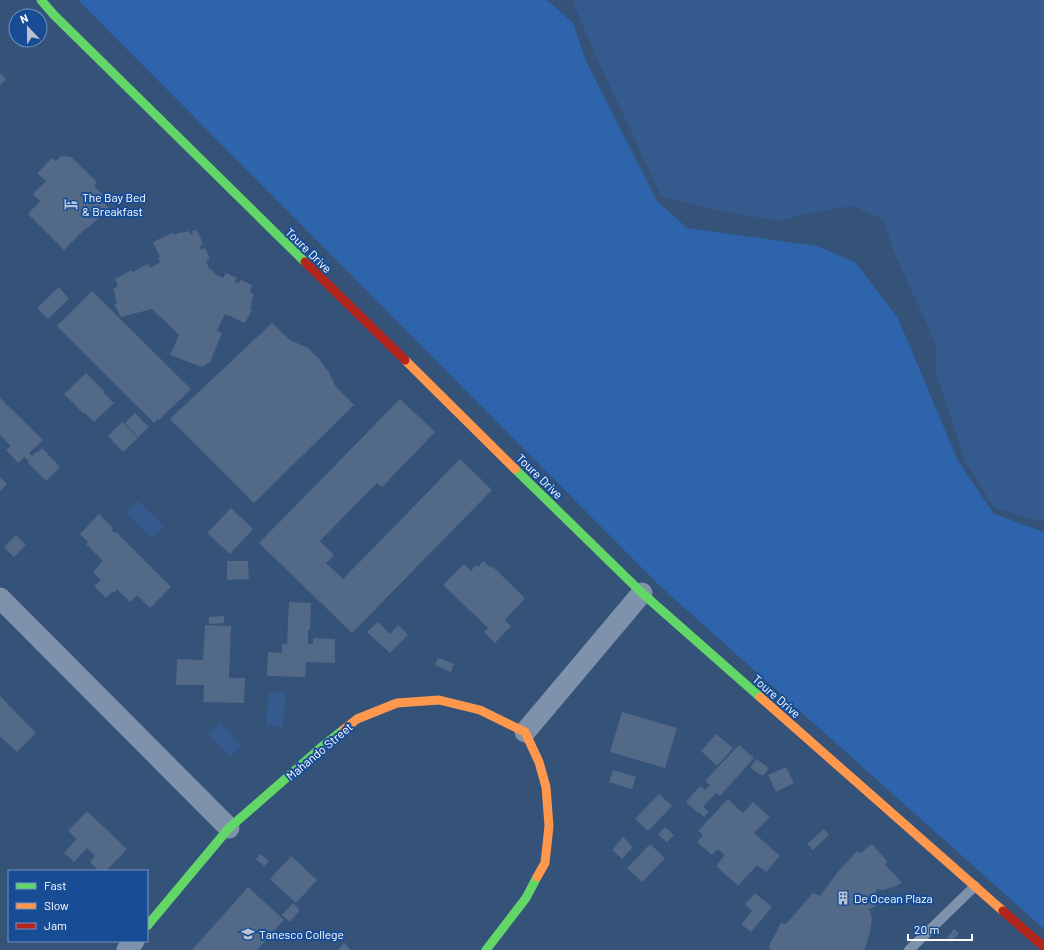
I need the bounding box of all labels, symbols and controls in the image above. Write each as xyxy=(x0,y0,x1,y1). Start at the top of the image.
north arrow xyxy=(8,8,48,48)
text: N xyxy=(18,11,30,26)
place label: The Bay Bed & Breakfast xyxy=(82,190,146,218)
hotel icon: The Bay Bed & Breakfast xyxy=(63,196,79,212)
street label: Toure Drive xyxy=(283,225,335,275)
street label: Toure Drive xyxy=(514,451,566,501)
street label: Toure Drive xyxy=(750,671,804,721)
street label: Mahando Street xyxy=(283,719,355,783)
legend xyxy=(8,870,148,942)
text: Fast xyxy=(44,878,67,892)
building icon: De Ocean Plaza xyxy=(835,890,851,906)
place label: De Ocean Plaza xyxy=(854,891,933,905)
text: Slow xyxy=(44,898,69,912)
scale bar xyxy=(908,916,972,942)
text: Jam xyxy=(44,918,67,932)
text: 20 m xyxy=(914,922,940,936)
school or university icon: Tanesco College xyxy=(240,926,256,942)
place label: Tanesco College xyxy=(259,927,344,941)

